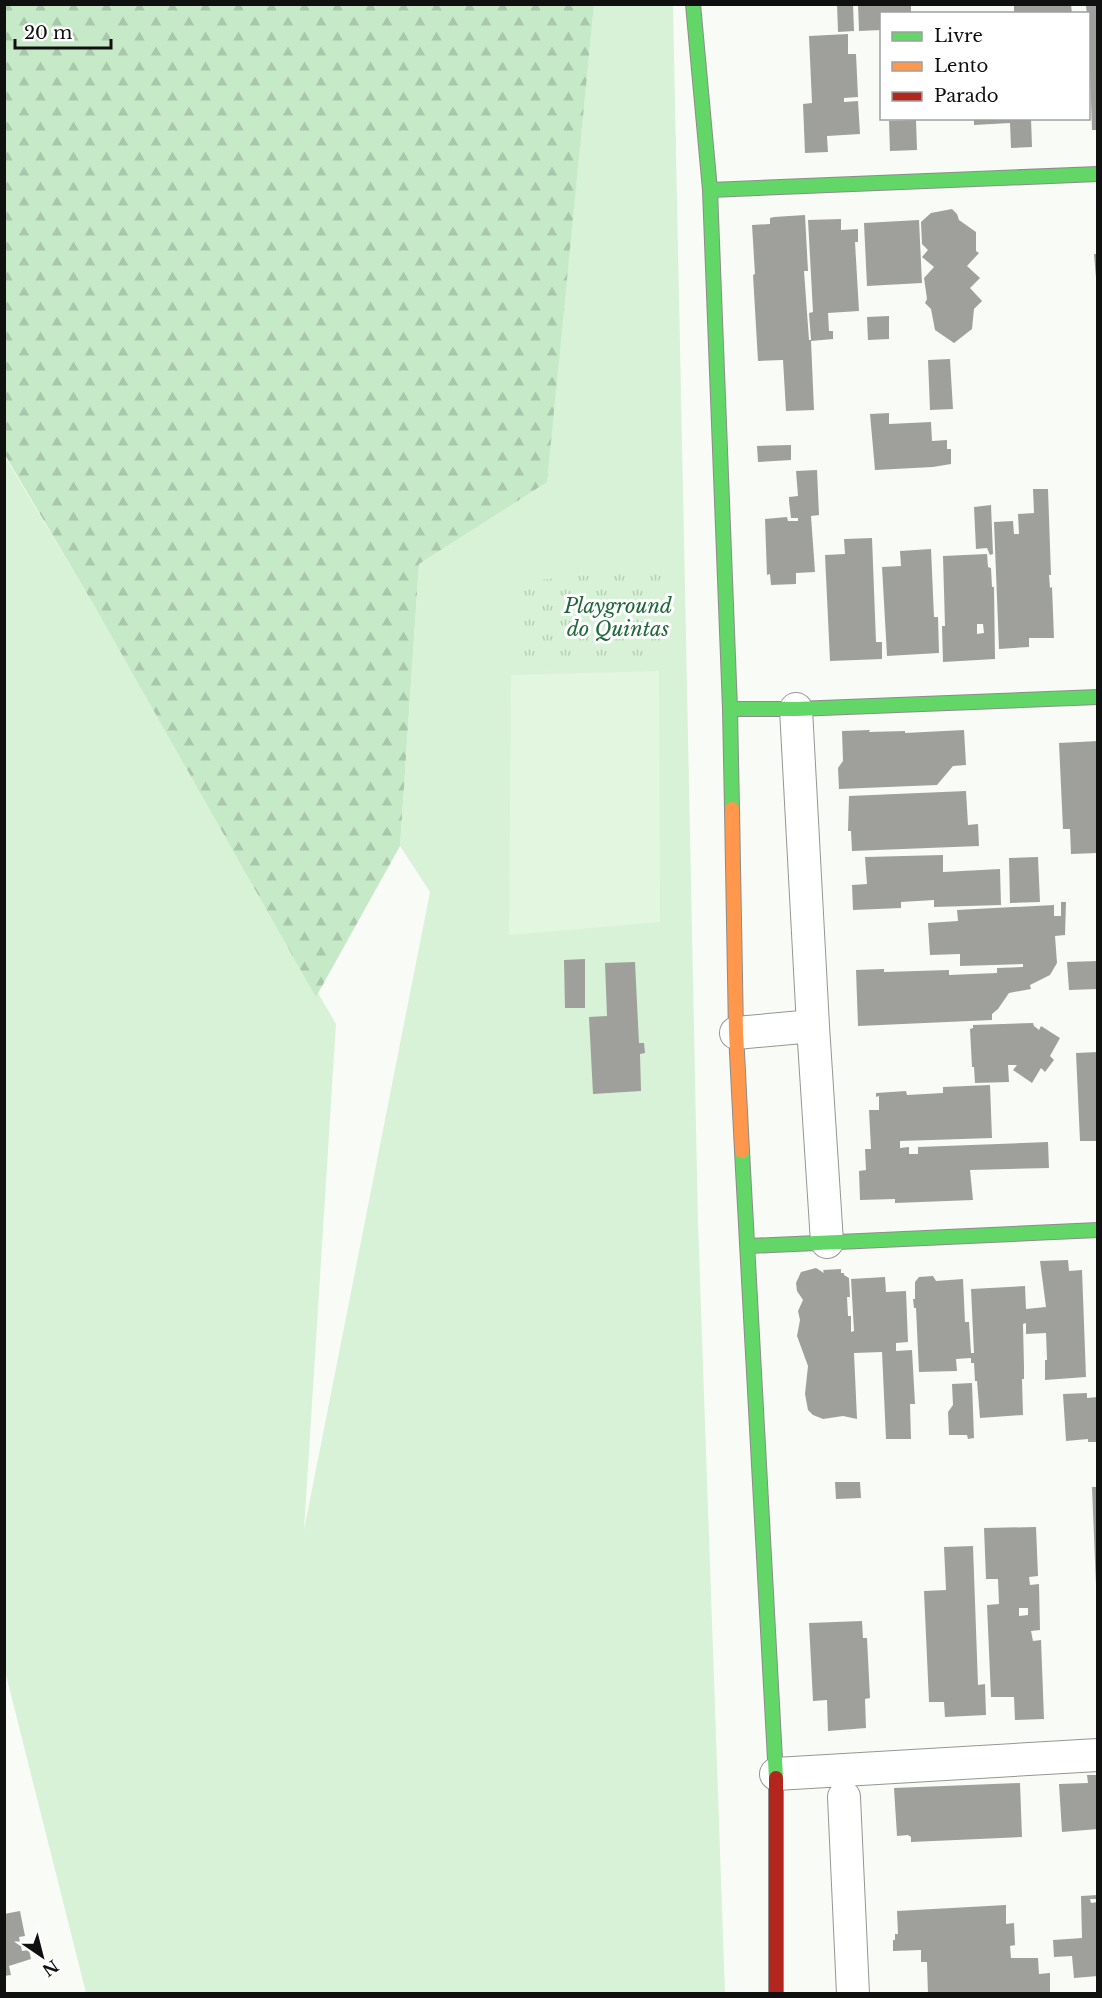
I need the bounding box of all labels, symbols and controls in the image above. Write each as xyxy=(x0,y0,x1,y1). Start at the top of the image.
scale bar xyxy=(15,12,111,50)
legend xyxy=(880,12,1090,120)
text: 20 m xyxy=(24,22,72,44)
text: Livre xyxy=(934,25,983,47)
text: Lento xyxy=(934,55,988,77)
text: Parado xyxy=(934,85,999,107)
park label: Playground do Quintas xyxy=(563,594,672,641)
north arrow xyxy=(12,1926,72,1986)
text: N xyxy=(39,1956,63,1981)

